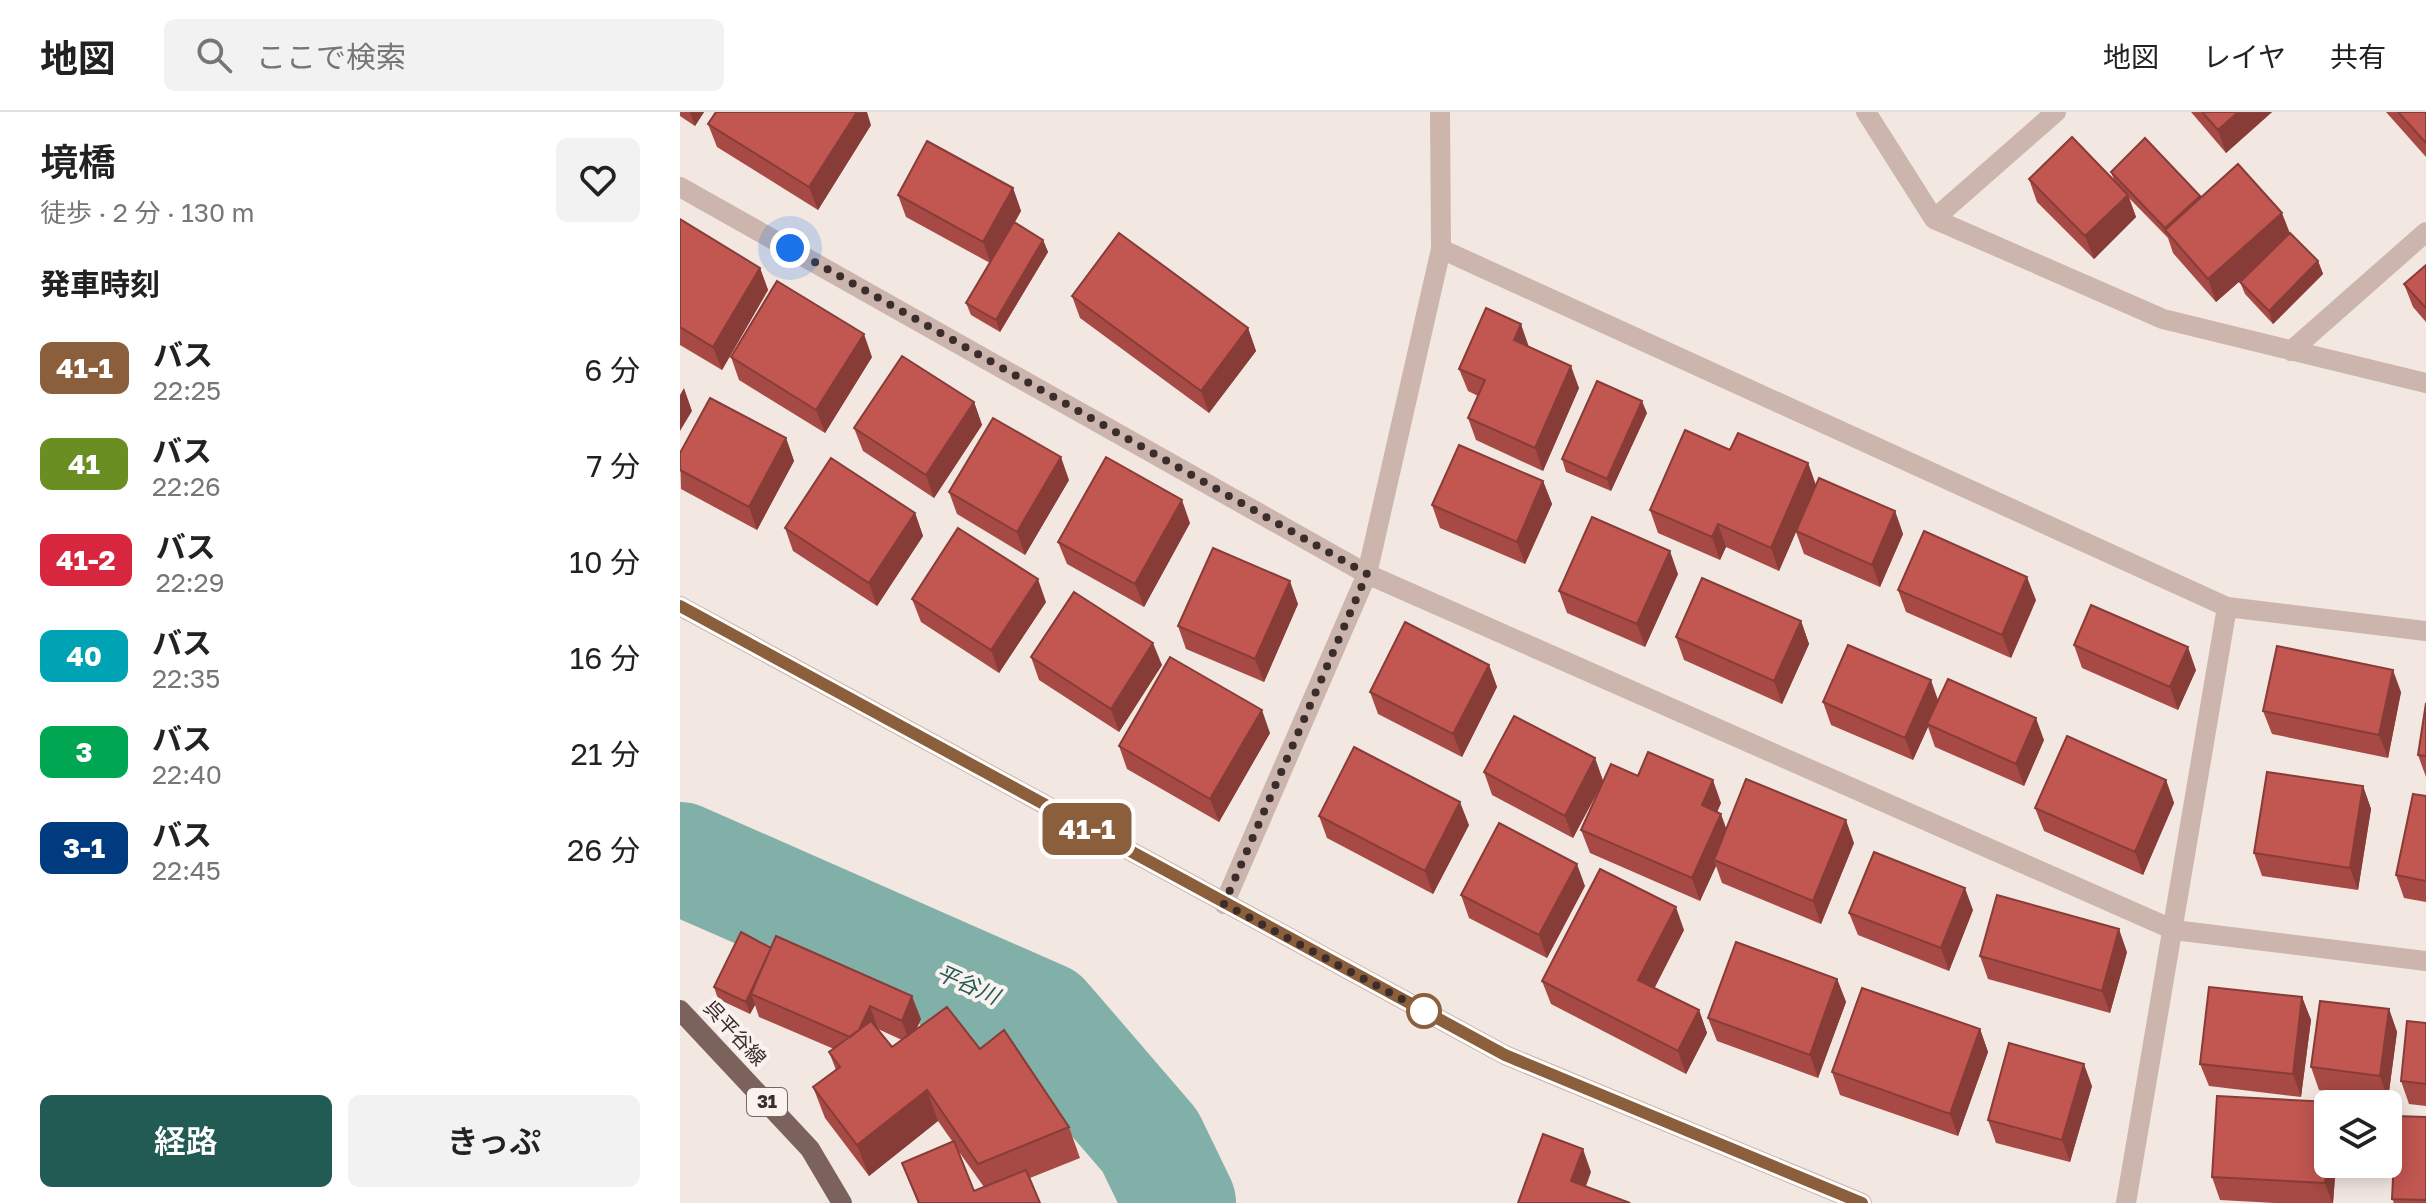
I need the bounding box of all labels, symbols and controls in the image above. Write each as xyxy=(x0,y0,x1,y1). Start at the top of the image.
search box xyxy=(164,19,724,91)
icon: search xyxy=(192,33,236,77)
text: 地図 xyxy=(40,35,116,80)
text: ここで検索 xyxy=(256,39,406,75)
text: 地図 xyxy=(2103,40,2159,73)
text: レイヤ xyxy=(2203,40,2286,73)
text: 共有 xyxy=(2330,40,2386,73)
button: heart xyxy=(556,138,640,222)
text: 境橋 xyxy=(40,139,116,184)
text: 徒歩 · 2 分 · 130 m xyxy=(40,197,255,228)
your location xyxy=(770,228,810,268)
text: 発車時刻 xyxy=(40,266,160,302)
text: バス xyxy=(153,337,213,373)
text: 41-1 xyxy=(56,351,113,384)
text: 6 分 xyxy=(584,352,640,388)
text: 22:25 xyxy=(153,375,221,406)
text: バス xyxy=(152,433,212,469)
text: 41 xyxy=(68,447,100,480)
text: 7 分 xyxy=(587,448,640,484)
text: 22:26 xyxy=(152,471,221,502)
text: バス xyxy=(156,529,216,565)
text: 41-2 xyxy=(56,543,116,576)
text: 10 分 xyxy=(569,544,640,580)
text: 22:29 xyxy=(156,567,224,598)
text: バス xyxy=(152,625,212,661)
text: 40 xyxy=(66,639,102,672)
text: 16 分 xyxy=(570,640,640,676)
text: 22:35 xyxy=(152,663,220,694)
text: バス xyxy=(152,721,212,757)
text: 3 xyxy=(75,735,93,768)
text: 21 分 xyxy=(571,736,640,772)
text: 22:40 xyxy=(152,759,222,790)
line badge: 41-1 xyxy=(1031,803,1143,855)
text: 41-1 xyxy=(1059,812,1115,845)
text: バス xyxy=(152,817,212,853)
text: 3-1 xyxy=(63,831,105,864)
text: 26 分 xyxy=(567,832,640,868)
text: 22:45 xyxy=(152,855,221,886)
water label: 平谷川 xyxy=(933,958,1006,1010)
unlabelled marker xyxy=(1407,994,1441,1028)
street label: 呉平谷線 xyxy=(700,995,772,1070)
road number: 31 xyxy=(747,1088,787,1116)
map controls xyxy=(2314,1090,2402,1178)
button: layers xyxy=(2314,1090,2402,1178)
button: 経路 xyxy=(40,1095,332,1187)
button: きっぷ xyxy=(348,1095,640,1187)

